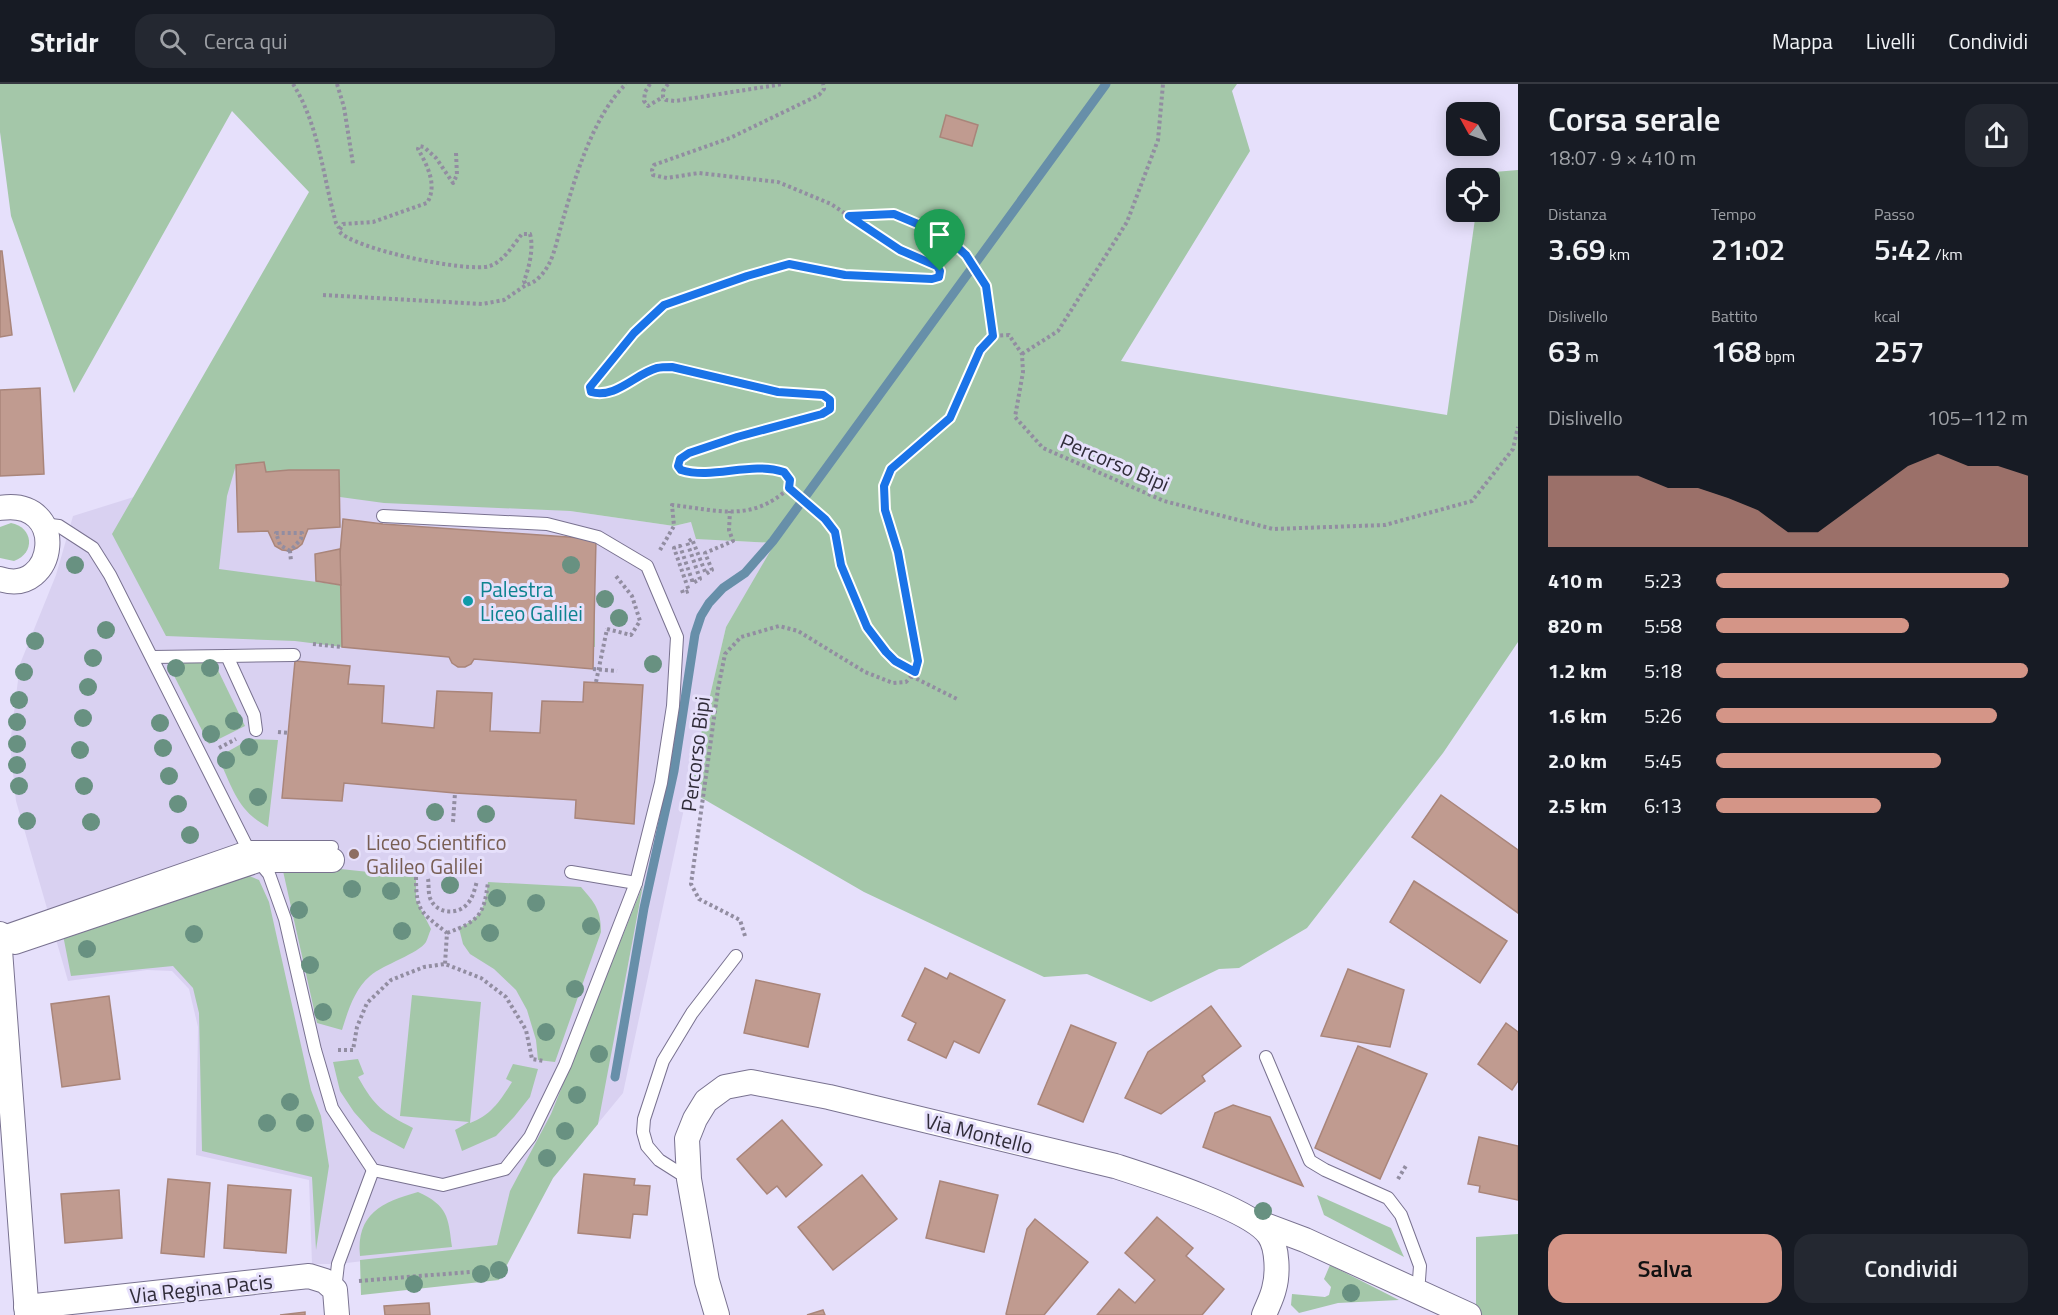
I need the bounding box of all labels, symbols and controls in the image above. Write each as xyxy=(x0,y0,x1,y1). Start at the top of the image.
search box xyxy=(135,14,555,68)
text: Stridr xyxy=(30,20,99,63)
text: Cerca qui xyxy=(204,24,288,58)
icon: search xyxy=(156,25,189,58)
text: Mappa xyxy=(1772,25,1833,57)
text: Livelli xyxy=(1866,25,1915,57)
text: Condividi xyxy=(1948,25,2028,57)
text: Corsa serale xyxy=(1548,94,1721,144)
north arrow xyxy=(1446,102,1500,156)
map controls xyxy=(1446,102,1500,222)
button: share xyxy=(1965,104,2028,167)
text: 18:07 · 9 × 410 m xyxy=(1548,142,1696,173)
button: locate xyxy=(1446,168,1500,222)
text: Distanza xyxy=(1548,202,1607,226)
text: Tempo xyxy=(1711,202,1756,226)
text: Passo xyxy=(1874,202,1915,226)
pin xyxy=(914,209,965,271)
icon: arrive xyxy=(923,218,956,251)
text: 3.69 xyxy=(1548,226,1606,272)
text: 21:02 xyxy=(1711,226,1785,272)
text: 5:42 xyxy=(1874,226,1932,272)
text: km xyxy=(1606,242,1630,266)
text: /km xyxy=(1932,242,1963,266)
text: Dislivello xyxy=(1548,304,1608,328)
text: Battito xyxy=(1711,304,1758,328)
text: kcal xyxy=(1874,304,1900,328)
text: 63 xyxy=(1548,328,1582,374)
text: 168 xyxy=(1711,328,1761,374)
text: 257 xyxy=(1874,328,1924,374)
text: m xyxy=(1582,344,1599,368)
text: bpm xyxy=(1761,344,1795,368)
text: Dislivello xyxy=(1548,402,1623,433)
text: 105–112 m xyxy=(1927,402,2028,433)
street label: Percorso Bipi xyxy=(1055,425,1175,499)
text: 410 m xyxy=(1548,565,1603,596)
text: 5:23 xyxy=(1644,565,1682,596)
place label: Palestra Liceo Galilei xyxy=(480,573,583,629)
marker: Palestra Liceo Galilei xyxy=(461,594,475,608)
text: 820 m xyxy=(1548,610,1603,641)
text: 5:58 xyxy=(1644,610,1682,641)
text: 1.2 km xyxy=(1548,655,1607,686)
text: 5:18 xyxy=(1644,655,1682,686)
street label: Percorso Bipi xyxy=(672,694,718,814)
text: 1.6 km xyxy=(1548,700,1607,731)
text: 5:26 xyxy=(1644,700,1682,731)
text: 2.0 km xyxy=(1548,745,1607,776)
text: 5:45 xyxy=(1644,745,1682,776)
text: 2.5 km xyxy=(1548,790,1607,821)
text: 6:13 xyxy=(1644,790,1682,821)
place label: Liceo Scientifico Galileo Galilei xyxy=(366,826,507,882)
marker: Liceo Scientifico Galileo Galilei xyxy=(347,847,361,861)
street label: Via Montello xyxy=(921,1104,1037,1162)
button: Salva xyxy=(1548,1234,1782,1303)
button: Condividi xyxy=(1794,1234,2028,1303)
street label: Via Regina Pacis xyxy=(128,1265,274,1311)

